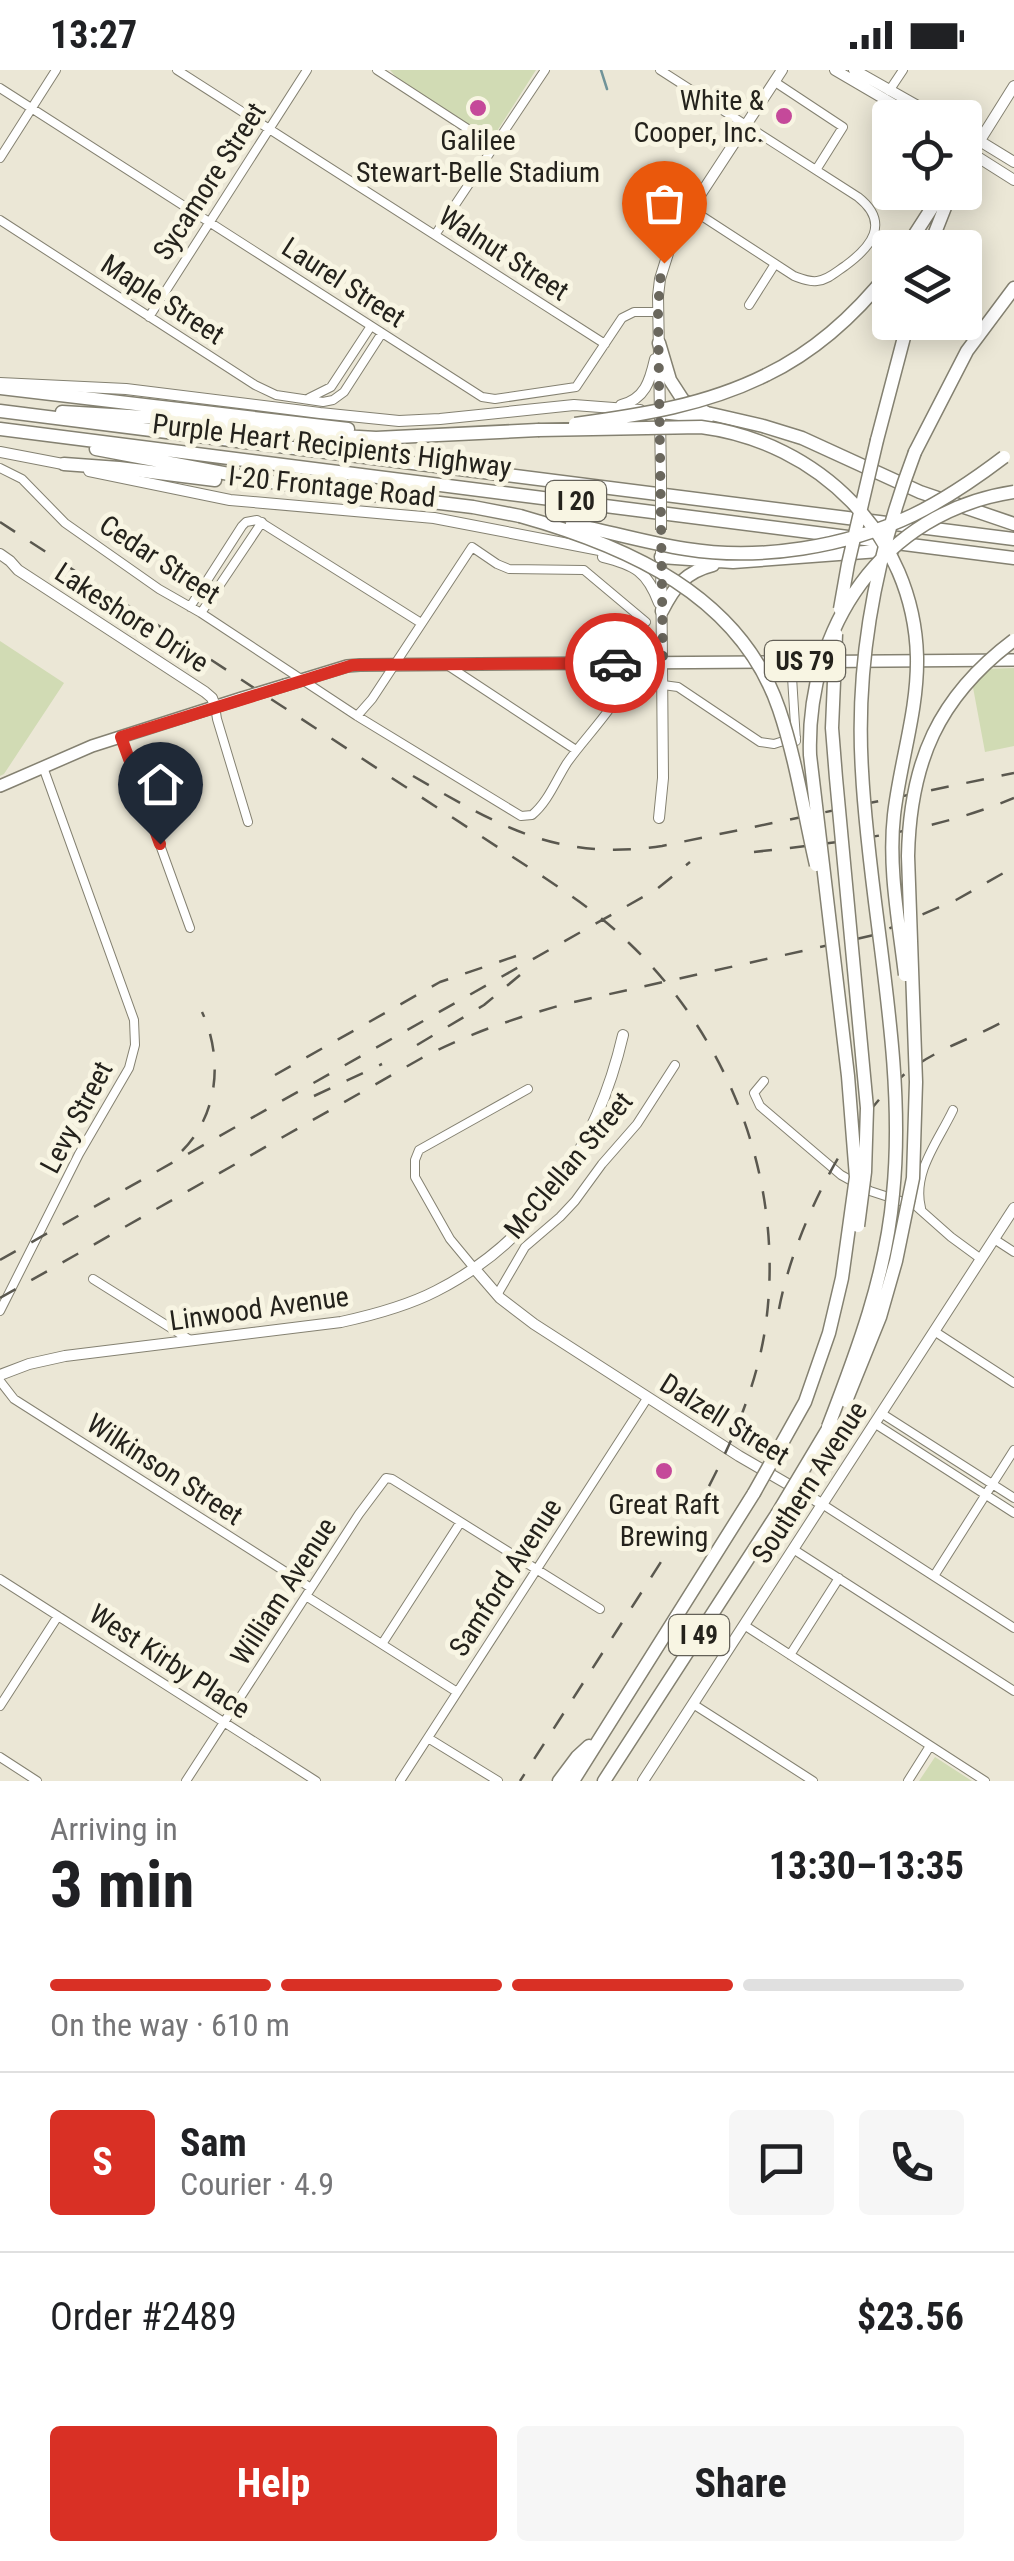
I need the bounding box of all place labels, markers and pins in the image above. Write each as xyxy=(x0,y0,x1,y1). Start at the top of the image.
place label: White & Cooper, Inc. xyxy=(633,84,764,149)
marker: Galilee Stewart-Belle Stadium xyxy=(467,97,489,119)
marker: White & Cooper, Inc. xyxy=(773,105,795,127)
place label: Galilee Stewart-Belle Stadium xyxy=(356,124,600,189)
pin xyxy=(622,161,707,264)
pin xyxy=(118,742,203,845)
marker: Great Raft Brewing xyxy=(653,1460,675,1482)
place label: Great Raft Brewing xyxy=(608,1488,720,1553)

